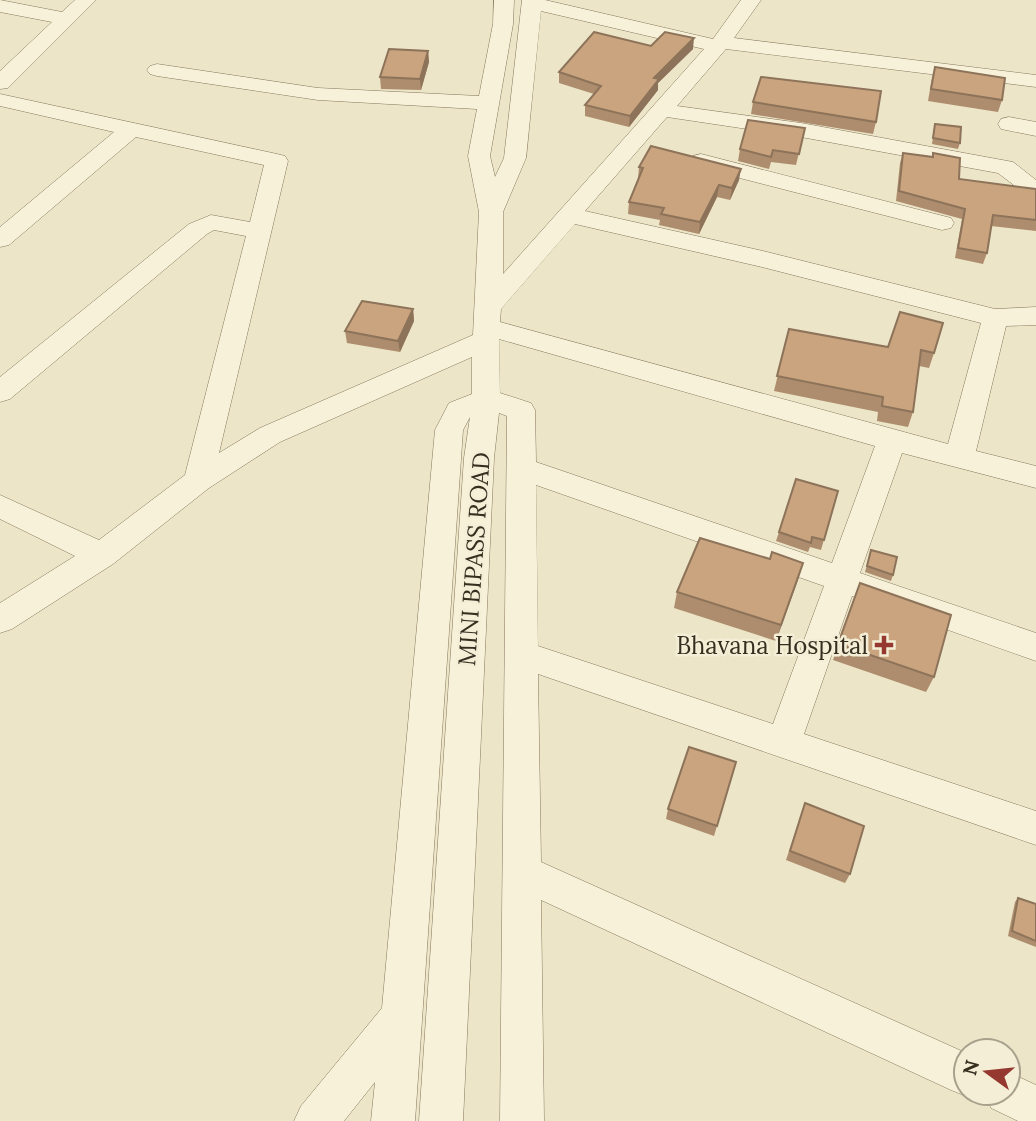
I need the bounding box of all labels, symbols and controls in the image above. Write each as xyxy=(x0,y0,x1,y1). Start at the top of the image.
street label: MINI BIPASS ROAD xyxy=(451,451,497,667)
place label: Bhavana Hospital xyxy=(676,630,868,661)
marker: Bhavana Hospital xyxy=(874,635,894,655)
north arrow xyxy=(952,1037,1022,1107)
text: N xyxy=(957,1057,984,1078)

